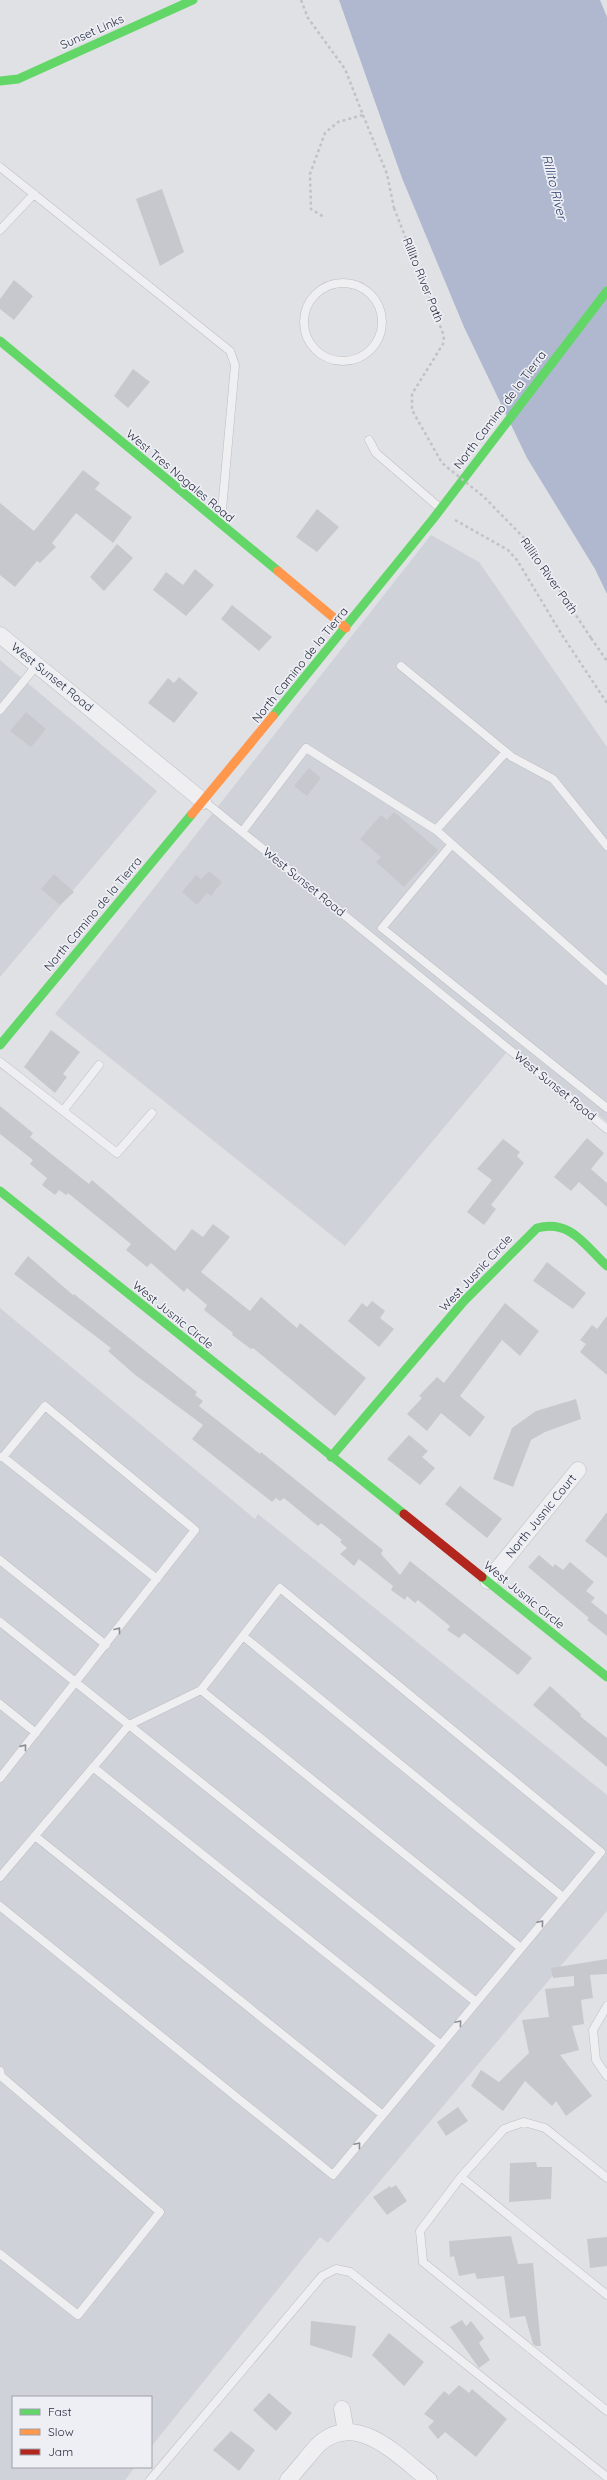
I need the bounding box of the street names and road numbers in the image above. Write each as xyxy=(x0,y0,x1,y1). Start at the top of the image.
street label: Sunset Links xyxy=(58,11,126,52)
street label: Rillito River Path xyxy=(400,235,447,324)
street label: North Camino de la Tierra xyxy=(450,348,549,472)
street label: West Tres Nogales Road xyxy=(123,426,237,525)
street label: Rillito River Path xyxy=(517,535,581,617)
street label: North Camino de la Tierra xyxy=(248,604,351,726)
street label: West Sunset Road xyxy=(8,639,96,714)
street label: West Sunset Road xyxy=(260,844,348,919)
street label: North Camino de la Tierra xyxy=(40,854,145,974)
street label: West Sunset Road xyxy=(511,1048,599,1123)
street label: West Jusnic Circle xyxy=(436,1231,515,1314)
street label: West Jusnic Circle xyxy=(130,1277,217,1352)
street label: North Jusnic Court xyxy=(502,1471,579,1561)
street label: West Jusnic Circle xyxy=(481,1557,568,1632)

